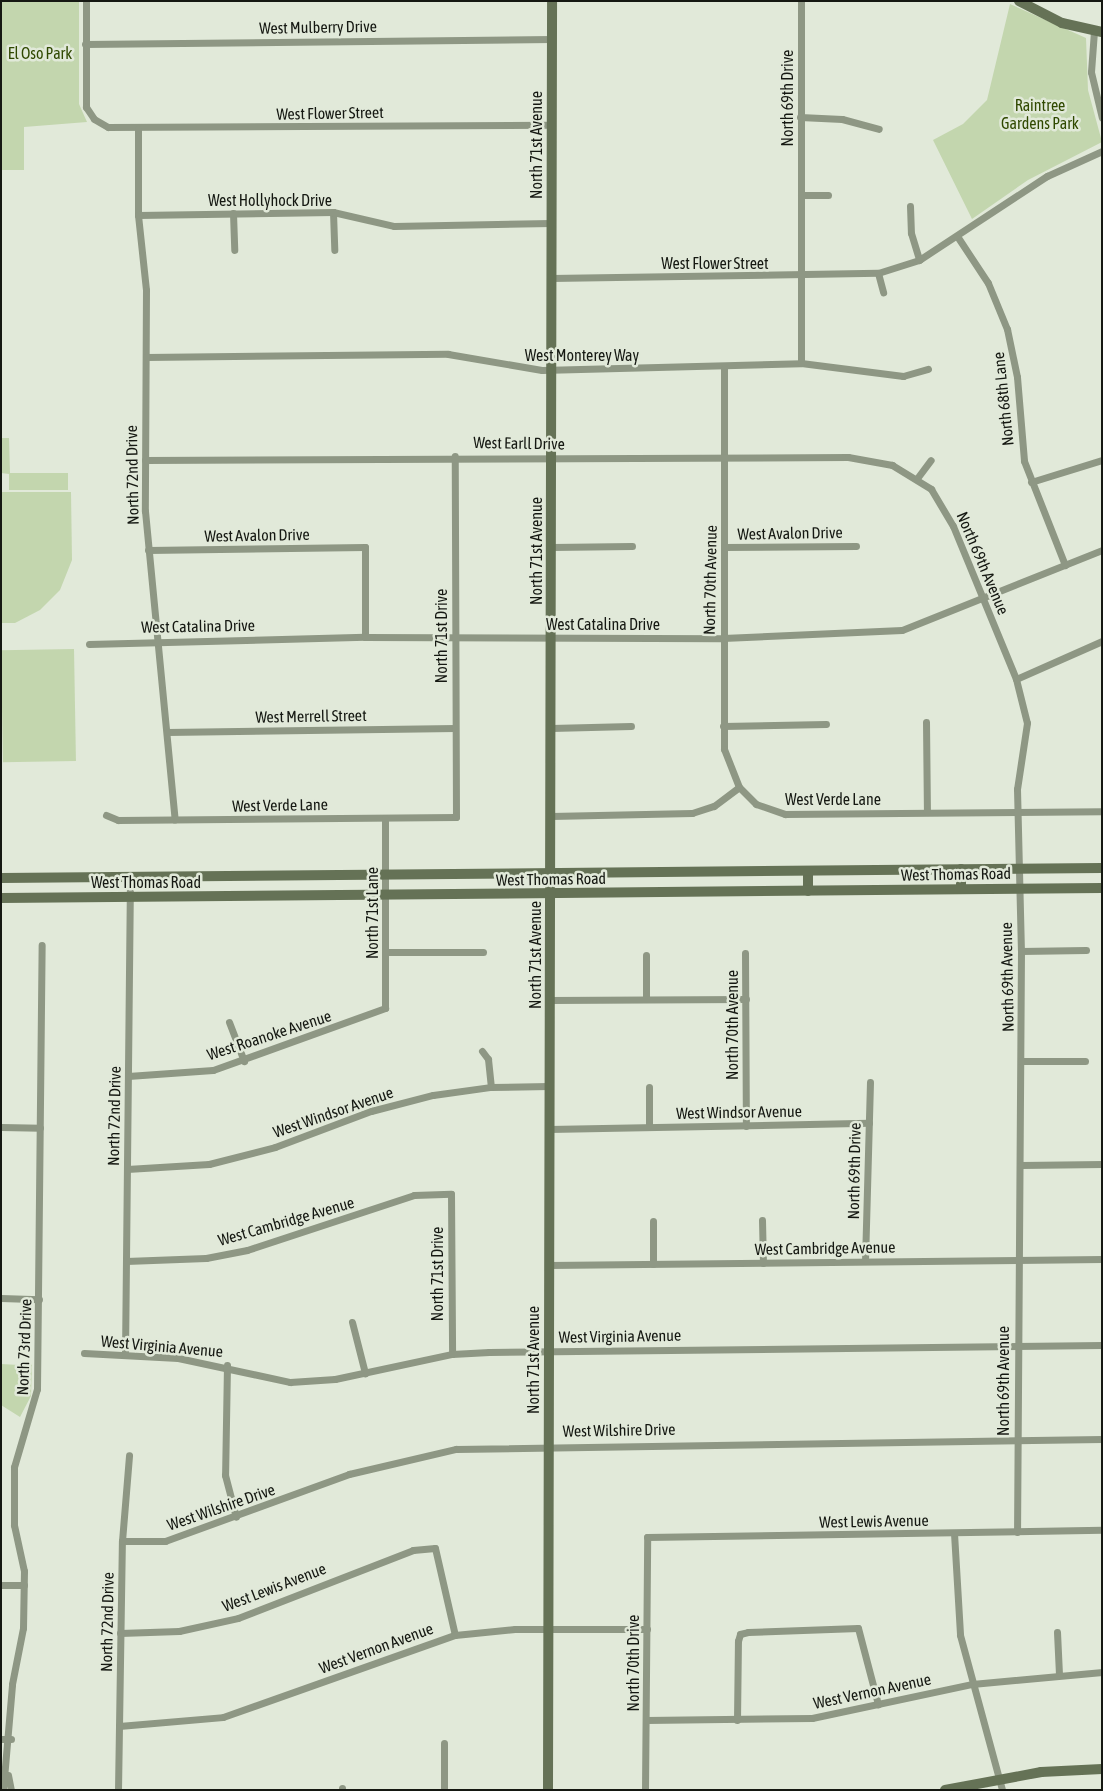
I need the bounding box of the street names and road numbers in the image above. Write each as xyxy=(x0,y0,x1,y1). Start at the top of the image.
street label: West Mulberry Drive xyxy=(259,16,377,38)
street label: North 69th Drive xyxy=(777,50,797,146)
street label: North 71st Avenue xyxy=(526,91,546,199)
street label: West Flower Street xyxy=(276,102,384,124)
street label: West Hollyhock Drive xyxy=(208,190,332,210)
street label: West Flower Street xyxy=(661,253,769,273)
street label: West Monterey Way xyxy=(525,345,639,365)
street label: North 68th Lane xyxy=(989,351,1017,447)
street label: North 72nd Drive xyxy=(122,425,142,525)
street label: West Earll Drive xyxy=(473,433,565,453)
street label: North 71st Avenue xyxy=(526,497,546,605)
street label: North 69th Avenue xyxy=(953,509,1013,617)
street label: West Avalon Drive xyxy=(737,522,843,544)
street label: West Avalon Drive xyxy=(204,524,310,546)
street label: North 70th Avenue xyxy=(699,525,721,635)
street label: North 71st Drive xyxy=(431,589,451,683)
street label: West Catalina Drive xyxy=(546,614,660,634)
street label: West Catalina Drive xyxy=(141,615,255,637)
street label: West Merrell Street xyxy=(255,705,367,727)
street label: West Verde Lane xyxy=(785,789,881,809)
street label: West Verde Lane xyxy=(232,795,328,815)
street label: West Thomas Road xyxy=(901,863,1011,885)
street label: North 71st Lane xyxy=(362,867,382,959)
street label: West Thomas Road xyxy=(496,868,606,890)
street label: West Thomas Road xyxy=(91,872,201,892)
street label: North 71st Avenue xyxy=(525,901,545,1009)
street label: North 69th Avenue xyxy=(996,922,1018,1032)
street label: North 70th Avenue xyxy=(722,970,742,1080)
street label: West Roanoke Avenue xyxy=(204,1006,334,1064)
street label: North 72nd Drive xyxy=(104,1066,124,1166)
street label: West Windsor Avenue xyxy=(270,1082,396,1142)
street label: West Windsor Avenue xyxy=(676,1101,802,1123)
street label: North 69th Drive xyxy=(844,1122,864,1220)
street label: West Cambridge Avenue xyxy=(216,1192,356,1250)
street label: North 71st Drive xyxy=(427,1227,447,1321)
street label: West Cambridge Avenue xyxy=(754,1237,896,1259)
street label: North 73rd Drive xyxy=(13,1298,35,1396)
street label: North 71st Avenue xyxy=(523,1306,543,1414)
street label: West Virginia Avenue xyxy=(559,1325,681,1347)
street label: North 69th Avenue xyxy=(993,1326,1013,1436)
street label: West Virginia Avenue xyxy=(100,1331,224,1361)
street label: West Wilshire Drive xyxy=(563,1419,675,1441)
street label: West Wilshire Drive xyxy=(165,1480,277,1534)
street label: West Lewis Avenue xyxy=(819,1510,929,1532)
street label: West Lewis Avenue xyxy=(219,1558,329,1616)
street label: North 72nd Drive xyxy=(97,1572,117,1672)
street label: North 70th Drive xyxy=(623,1615,643,1711)
street label: West Vernon Avenue xyxy=(316,1619,436,1677)
street label: West Vernon Avenue xyxy=(811,1669,933,1713)

